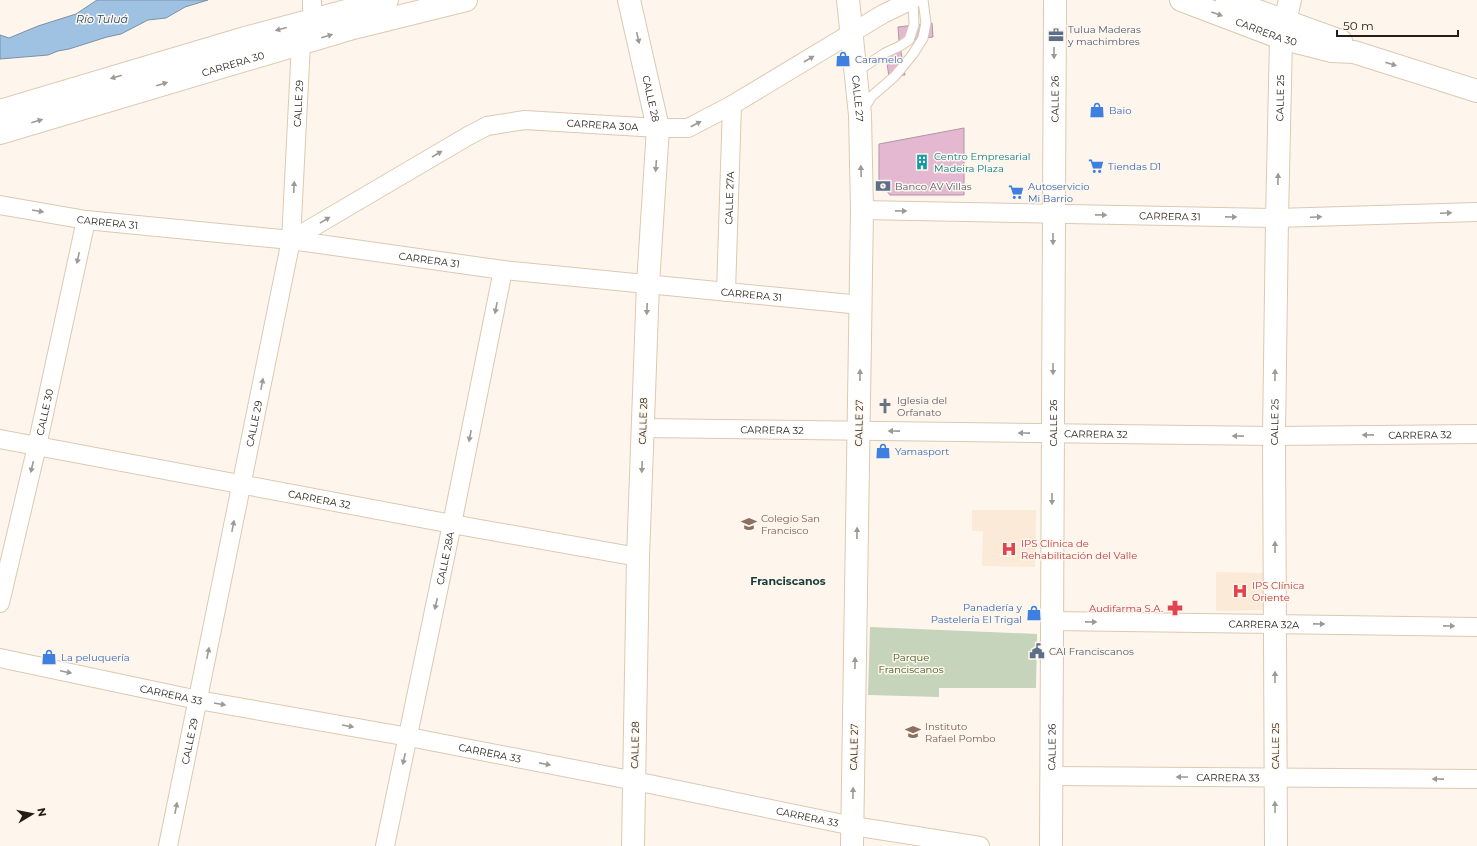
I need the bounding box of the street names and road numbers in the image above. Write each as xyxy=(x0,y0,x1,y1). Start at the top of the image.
street label: CARRERA 30 xyxy=(1234,15,1299,48)
street label: CARRERA 30 xyxy=(200,48,266,79)
street label: CALLE 28 xyxy=(640,74,663,123)
street label: CALLE 25 xyxy=(1273,74,1287,121)
street label: CALLE 27 xyxy=(849,75,867,122)
street label: CALLE 26 xyxy=(1048,75,1061,123)
street label: CALLE 29 xyxy=(290,80,306,127)
street label: CARRERA 30A xyxy=(566,116,640,133)
street label: CALLE 27A xyxy=(722,170,736,225)
street label: CARRERA 31 xyxy=(1139,209,1201,223)
street label: CARRERA 31 xyxy=(76,212,139,232)
street label: CARRERA 31 xyxy=(398,249,461,270)
street label: CARRERA 31 xyxy=(720,285,783,304)
street label: CALLE 30 xyxy=(33,387,56,437)
street label: CALLE 28 xyxy=(636,397,650,445)
street label: CALLE 25 xyxy=(1267,398,1281,445)
street label: CALLE 29 xyxy=(243,399,265,448)
street label: CALLE 27 xyxy=(852,399,866,446)
street label: CALLE 26 xyxy=(1046,399,1060,447)
street label: CARRERA 32 xyxy=(740,423,804,437)
street label: CARRERA 32 xyxy=(1064,427,1128,441)
street label: CARRERA 32 xyxy=(1388,428,1452,441)
street label: CARRERA 32 xyxy=(287,487,352,511)
street label: CALLE 28A xyxy=(433,529,457,586)
street label: CARRERA 32A xyxy=(1229,617,1300,631)
street label: CARRERA 33 xyxy=(139,681,204,707)
street label: CALLE 29 xyxy=(178,717,200,765)
street label: CALLE 28 xyxy=(628,721,642,769)
street label: CALLE 25 xyxy=(1269,722,1282,769)
street label: CALLE 27 xyxy=(847,723,861,770)
street label: CALLE 26 xyxy=(1045,723,1058,771)
street label: CARRERA 33 xyxy=(457,740,523,765)
street label: CARRERA 33 xyxy=(1196,771,1260,784)
street label: CARRERA 33 xyxy=(775,804,840,829)

